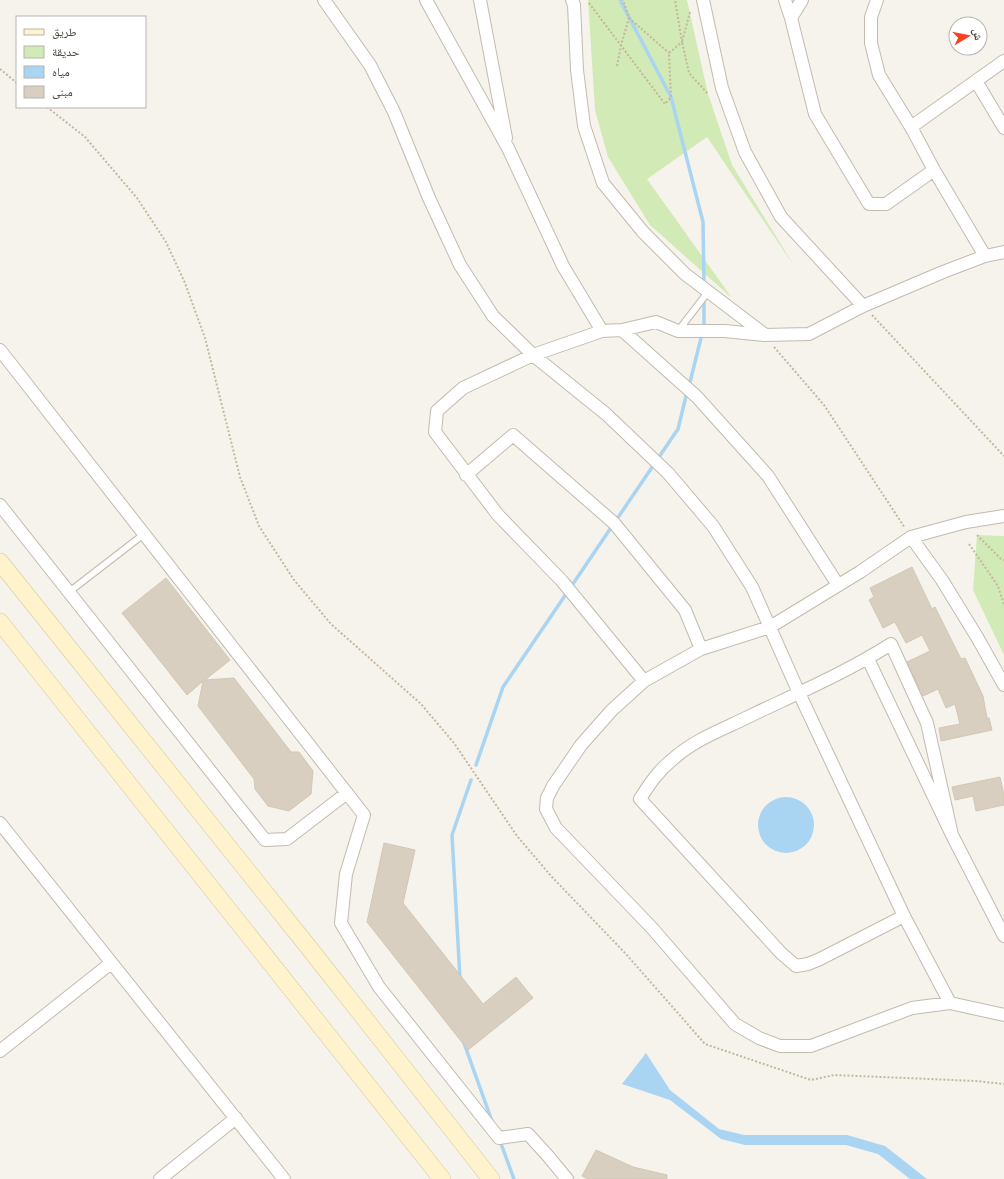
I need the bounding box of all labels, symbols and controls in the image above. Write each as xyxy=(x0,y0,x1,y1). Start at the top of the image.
legend xyxy=(16,16,146,108)
north arrow xyxy=(948,16,988,56)
text: طريق xyxy=(52,24,77,39)
text: ش xyxy=(969,27,986,42)
text: حديقة xyxy=(52,44,80,59)
text: مياه xyxy=(52,64,70,79)
text: مبنى xyxy=(52,84,73,99)

